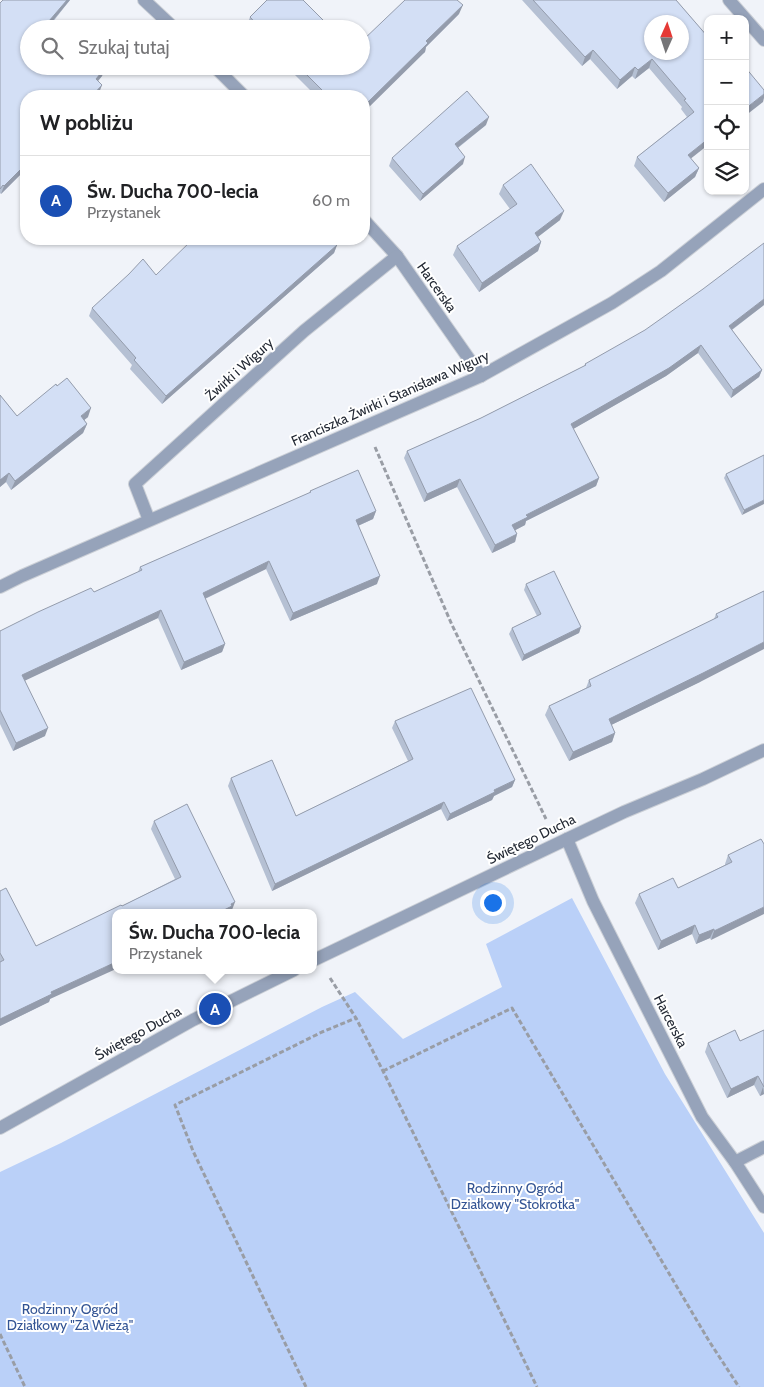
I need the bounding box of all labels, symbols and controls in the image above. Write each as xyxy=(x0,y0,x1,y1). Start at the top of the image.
north arrow xyxy=(644,15,689,60)
map controls xyxy=(704,15,749,195)
button: + xyxy=(704,15,749,60)
search box xyxy=(20,20,370,75)
icon: search xyxy=(38,34,66,62)
text: Szukaj tutaj xyxy=(78,36,170,59)
button: − xyxy=(704,60,749,105)
button: locate xyxy=(704,105,749,150)
text: W pobliżu xyxy=(40,110,133,135)
button: layers xyxy=(704,150,749,195)
text: Św. Ducha 700-lecia xyxy=(87,180,259,203)
text: A xyxy=(51,191,61,210)
text: 60 m xyxy=(312,191,350,210)
text: Przystanek xyxy=(87,203,161,222)
street label: Harcerska xyxy=(413,258,461,316)
street label: Żwirki i Wigury xyxy=(201,334,277,404)
street label: Franciszka Żwirki i Stanisława Wigury xyxy=(288,346,492,450)
street label: Świętego Ducha xyxy=(484,810,578,868)
your location xyxy=(480,890,506,916)
popup xyxy=(112,909,317,974)
text: Św. Ducha 700-lecia xyxy=(129,921,300,944)
text: Przystanek xyxy=(129,944,202,963)
pin: A xyxy=(199,990,231,1028)
street label: Harcerska xyxy=(650,991,692,1051)
street label: Świętego Ducha xyxy=(92,1002,185,1064)
park label: Rodzinny Ogród Działkowy "Stokrotka" xyxy=(451,1179,579,1213)
park label: Rodzinny Ogród Działkowy "Za Wieżą" xyxy=(7,1300,133,1334)

